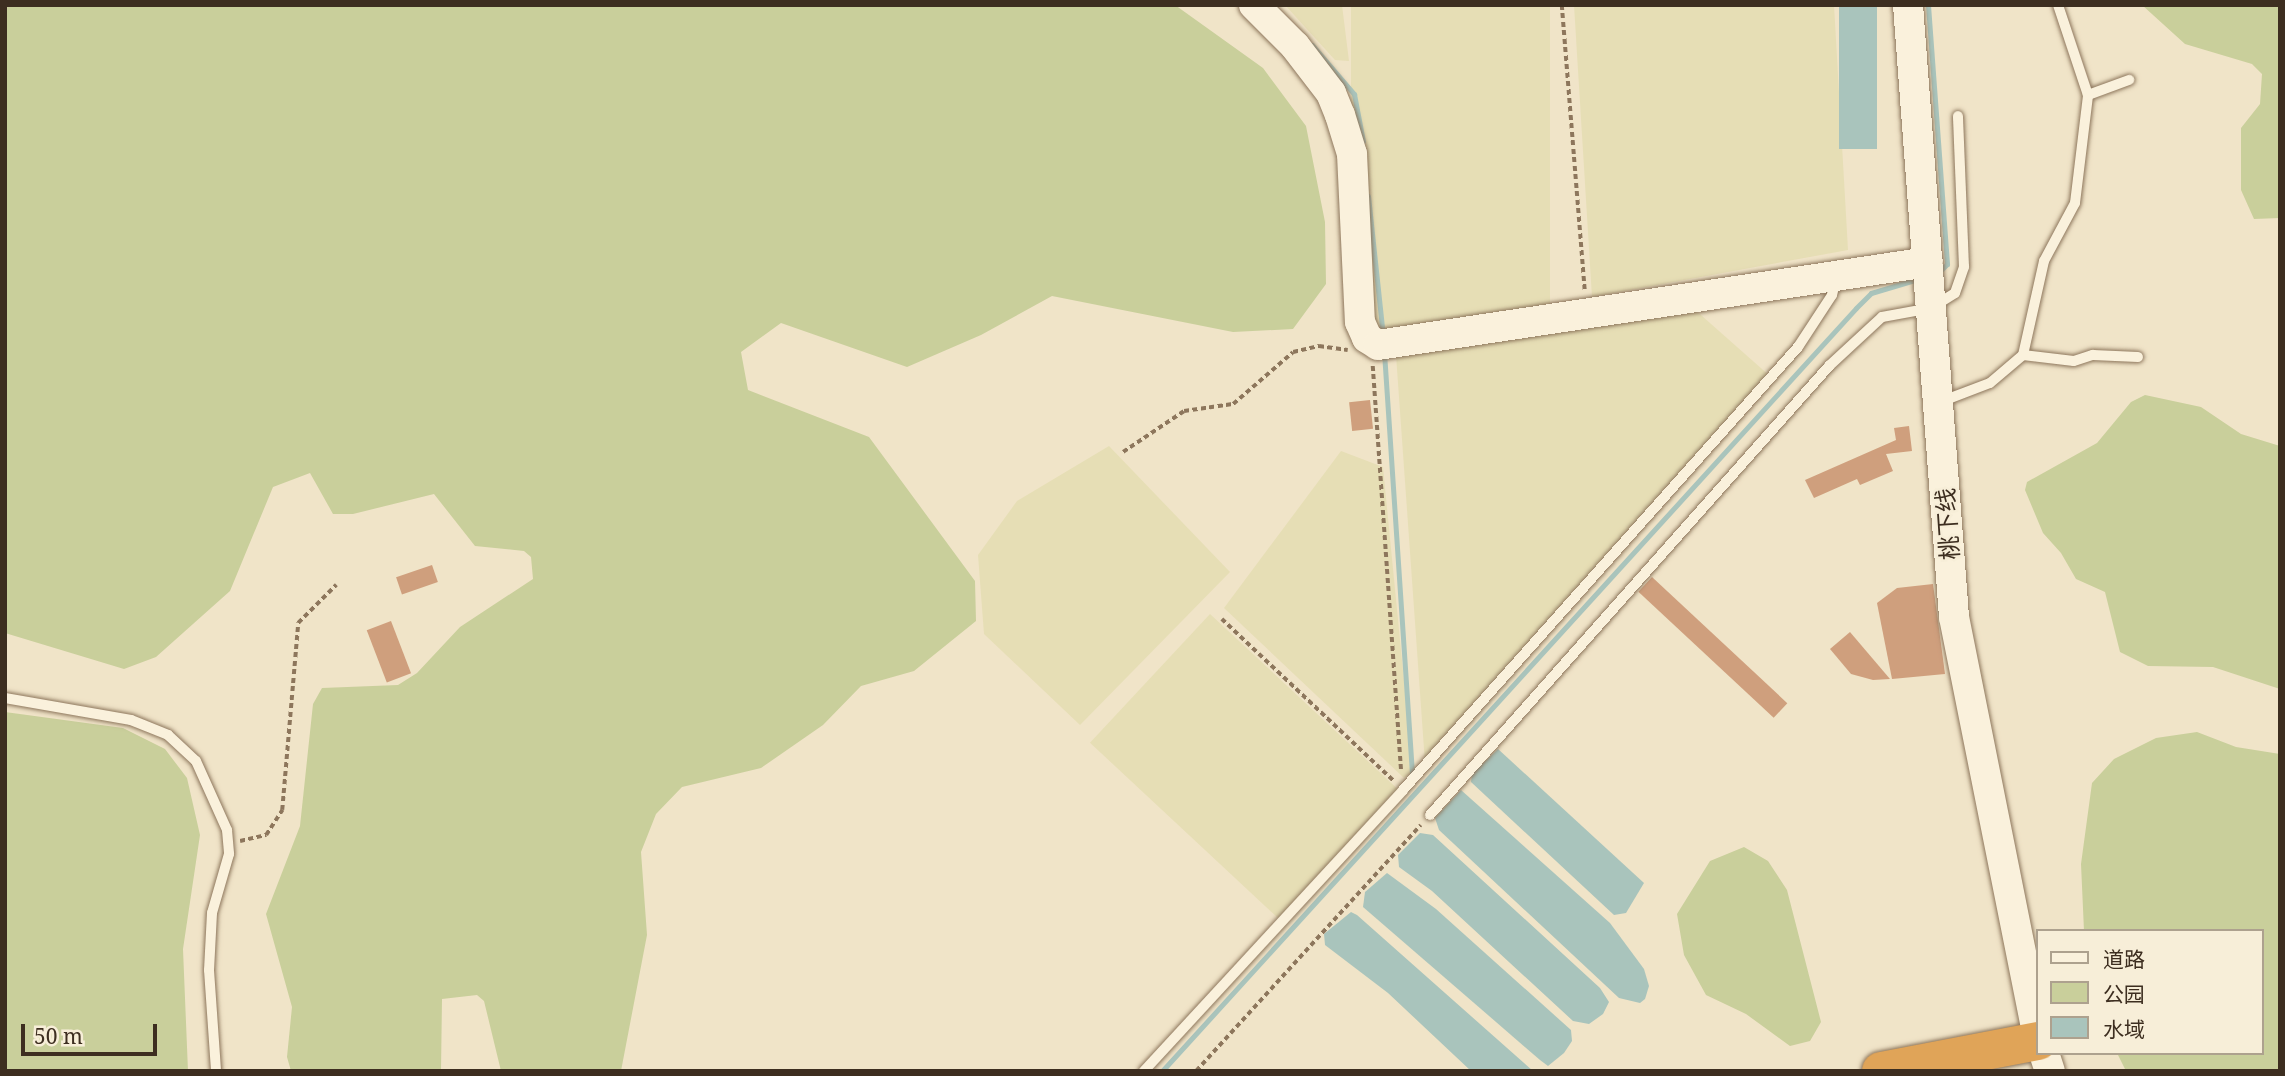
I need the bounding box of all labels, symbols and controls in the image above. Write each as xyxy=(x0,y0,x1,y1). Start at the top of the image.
street label: 桃下线 xyxy=(1930,487,1964,561)
legend xyxy=(2036,929,2264,1055)
text: 道路 xyxy=(2103,945,2145,973)
text: 公园 xyxy=(2103,980,2145,1008)
scale bar xyxy=(24,1010,161,1054)
text: 水域 xyxy=(2103,1015,2145,1043)
text: 50 m xyxy=(34,1022,83,1050)

